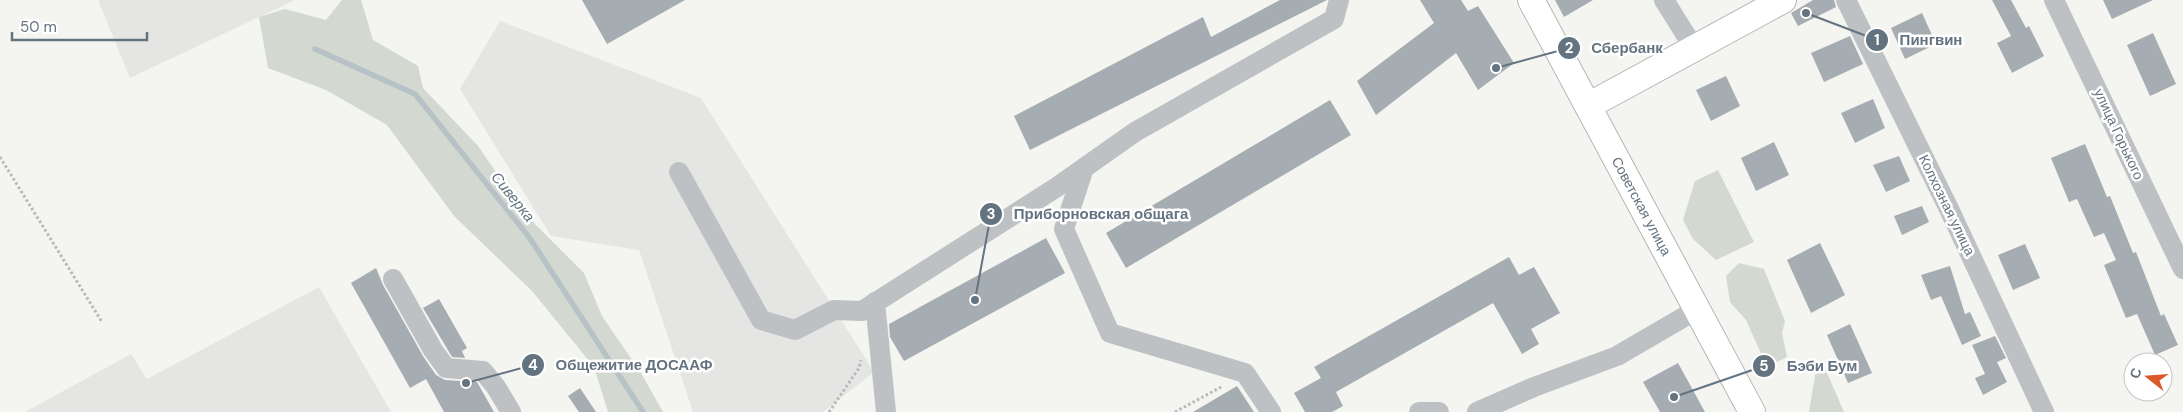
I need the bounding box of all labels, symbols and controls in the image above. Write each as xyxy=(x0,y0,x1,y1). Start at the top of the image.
scale bar xyxy=(12,10,148,42)
text: 50 m xyxy=(20,17,57,37)
callout: Пингвин xyxy=(1864,25,1972,55)
text: 1 xyxy=(1874,30,1880,50)
text: Пингвин xyxy=(1900,30,1962,50)
callout: Сбербанк xyxy=(1556,33,1673,63)
text: 2 xyxy=(1565,38,1574,58)
text: Сбербанк xyxy=(1591,38,1663,58)
street label: улица Горького xyxy=(2090,86,2148,183)
street label: Колхозная улица xyxy=(1915,152,1979,259)
street label: Советская улица xyxy=(1608,154,1676,259)
water label: Сиверка xyxy=(487,168,539,226)
callout: Приборновская общага xyxy=(979,199,1198,229)
text: 3 xyxy=(986,204,996,224)
text: Приборновская общага xyxy=(1014,204,1189,224)
callout: Общежитие ДОСААФ xyxy=(520,350,722,380)
callout: Бэби Бум xyxy=(1752,351,1867,381)
north arrow xyxy=(2123,352,2173,402)
text: 4 xyxy=(528,355,538,375)
text: Общежитие ДОСААФ xyxy=(556,355,713,375)
text: 5 xyxy=(1759,356,1769,376)
text: Бэби Бум xyxy=(1787,356,1857,376)
text: С xyxy=(2125,366,2146,381)

